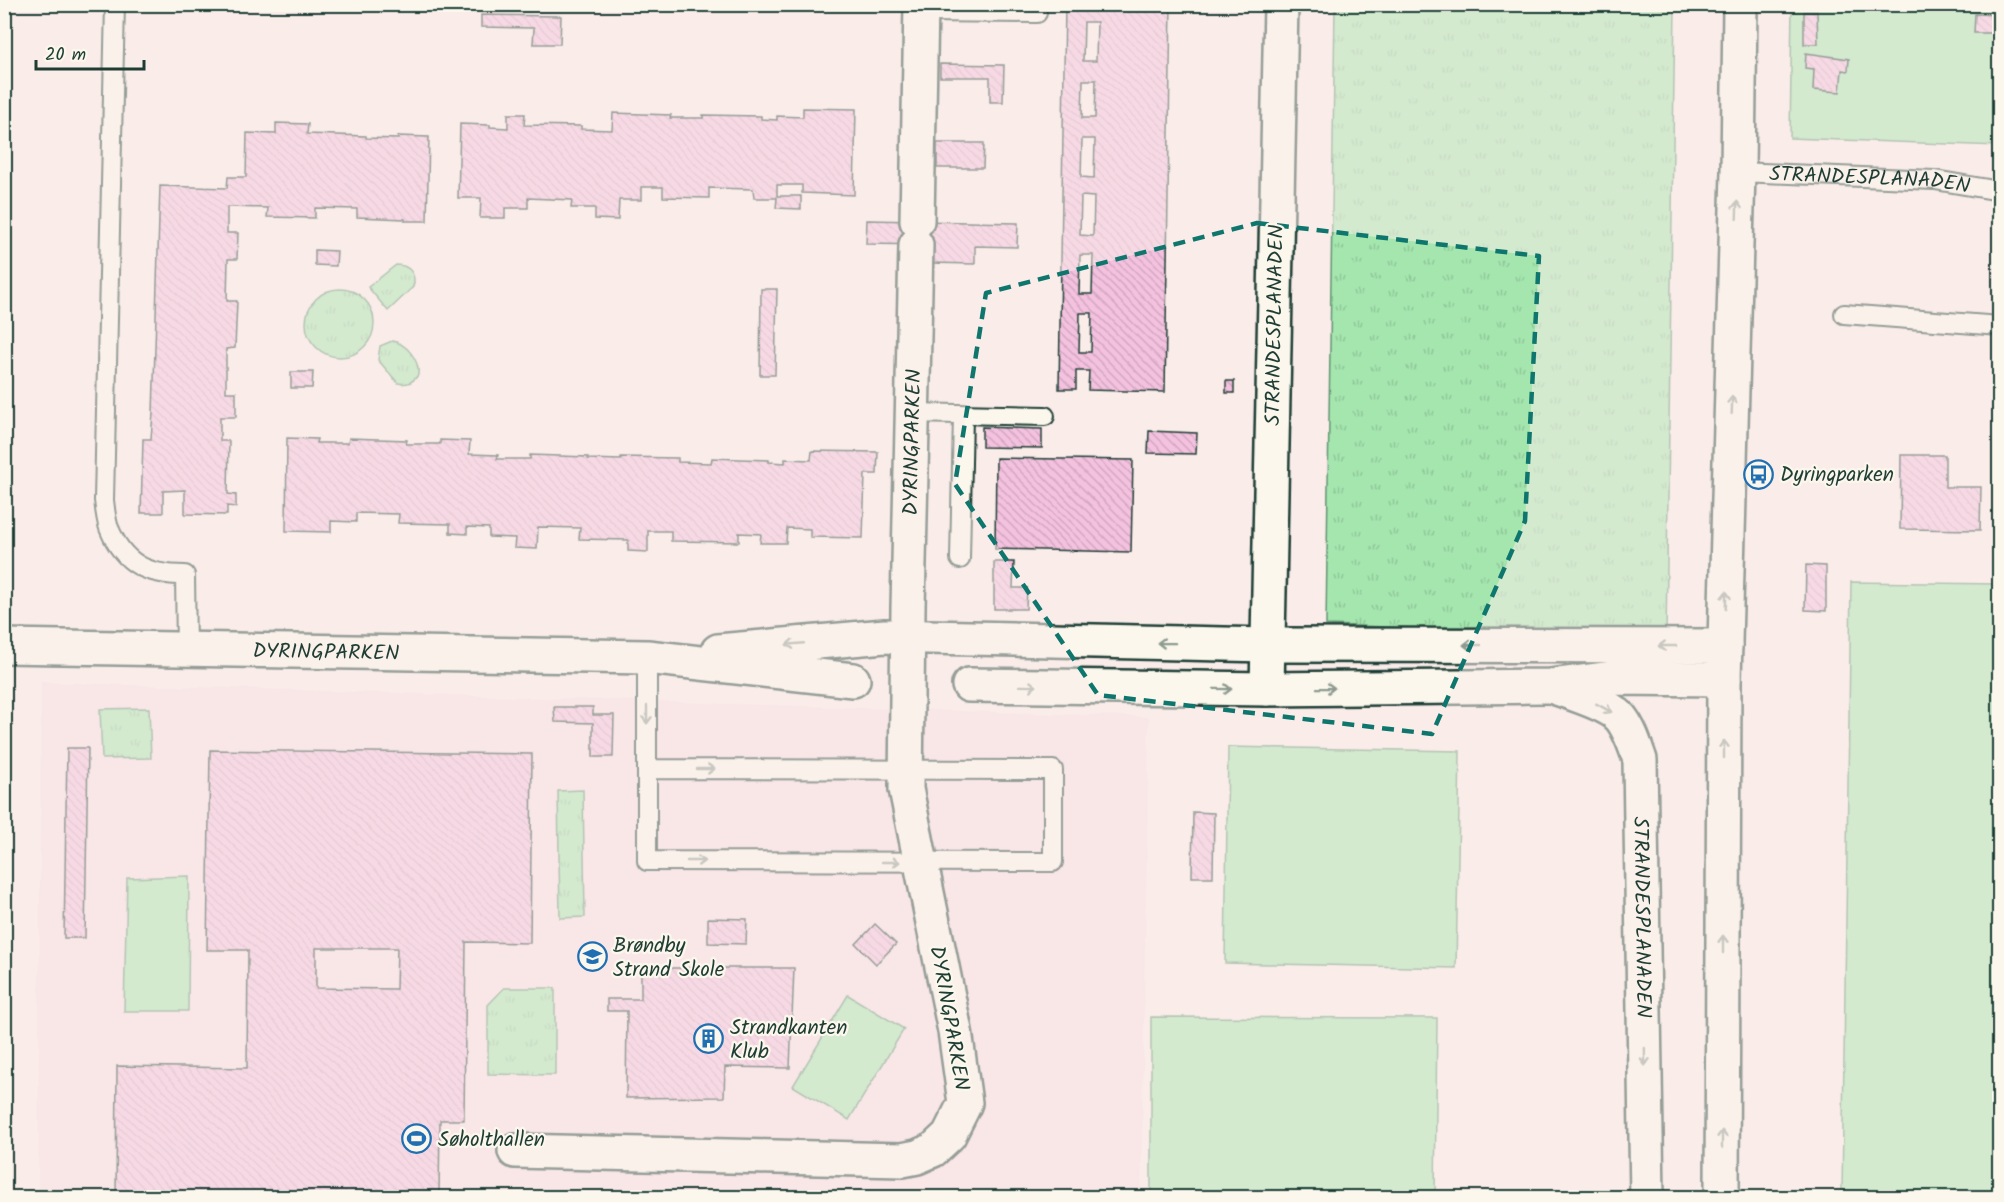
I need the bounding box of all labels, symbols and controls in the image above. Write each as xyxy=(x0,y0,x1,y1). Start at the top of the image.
scale bar xyxy=(36,33,144,71)
text: 20 m xyxy=(45,41,86,70)
street label: STRANDESPLANADEN xyxy=(1769,158,1973,204)
one-way arrow xyxy=(1731,200,1743,220)
street label: STRANDESPLANADEN xyxy=(1257,224,1294,426)
street label: DYRINGPARKEN xyxy=(895,368,931,516)
one-way arrow xyxy=(1726,395,1737,415)
bus stop icon: Dyringparken xyxy=(1743,458,1775,490)
place label: Dyringparken xyxy=(1780,459,1894,492)
one-way arrow xyxy=(1720,590,1732,610)
street label: DYRINGPARKEN xyxy=(252,635,400,671)
one-way arrow xyxy=(1157,637,1177,648)
one-way arrow xyxy=(785,639,805,650)
one-way arrow xyxy=(1462,639,1482,651)
one-way arrow xyxy=(1657,640,1677,652)
one-way arrow xyxy=(1017,680,1037,691)
one-way arrow xyxy=(1212,683,1232,694)
one-way arrow xyxy=(1315,683,1335,694)
one-way arrow xyxy=(1595,702,1612,714)
one-way arrow xyxy=(641,705,653,725)
one-way arrow xyxy=(1718,740,1730,760)
one-way arrow xyxy=(695,763,715,775)
street label: STRANDESPLANADEN xyxy=(1623,816,1659,1018)
one-way arrow xyxy=(686,855,706,867)
one-way arrow xyxy=(881,856,901,868)
place label: Brøndby Strand Skole xyxy=(613,930,725,987)
one-way arrow xyxy=(1717,935,1729,955)
school or university icon: Brøndby Strand Skole xyxy=(576,941,608,973)
street label: DYRINGPARKEN xyxy=(920,943,978,1093)
place label: Strandkanten Klub xyxy=(730,1012,847,1069)
building icon: Strandkanten Klub xyxy=(693,1023,725,1055)
one-way arrow xyxy=(1639,1046,1651,1066)
sports icon: Søholthallen xyxy=(401,1123,433,1155)
place label: Søholthallen xyxy=(438,1124,545,1157)
one-way arrow xyxy=(1716,1130,1728,1150)

